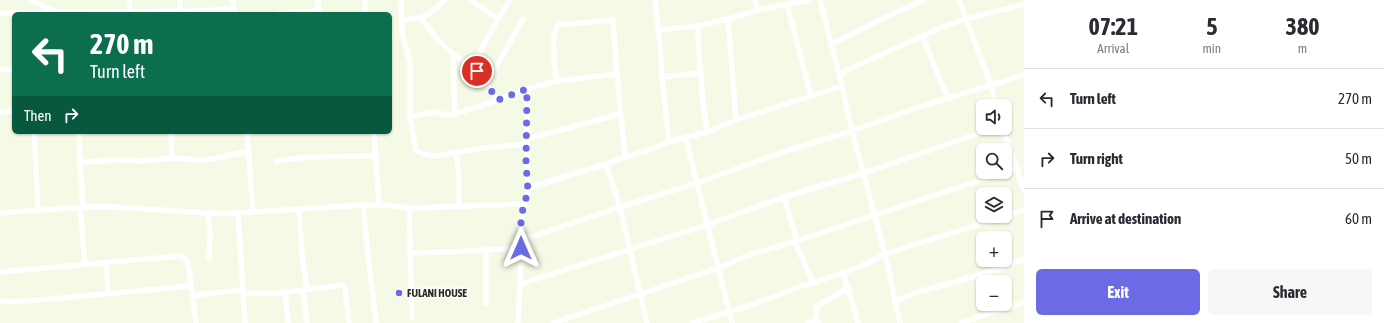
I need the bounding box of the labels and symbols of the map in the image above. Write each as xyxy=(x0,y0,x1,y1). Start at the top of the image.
pin xyxy=(460,54,494,88)
position arrow xyxy=(500,227,542,269)
place label: FULANI HOUSE xyxy=(407,287,467,299)
marker: FULANI HOUSE xyxy=(394,288,404,298)

